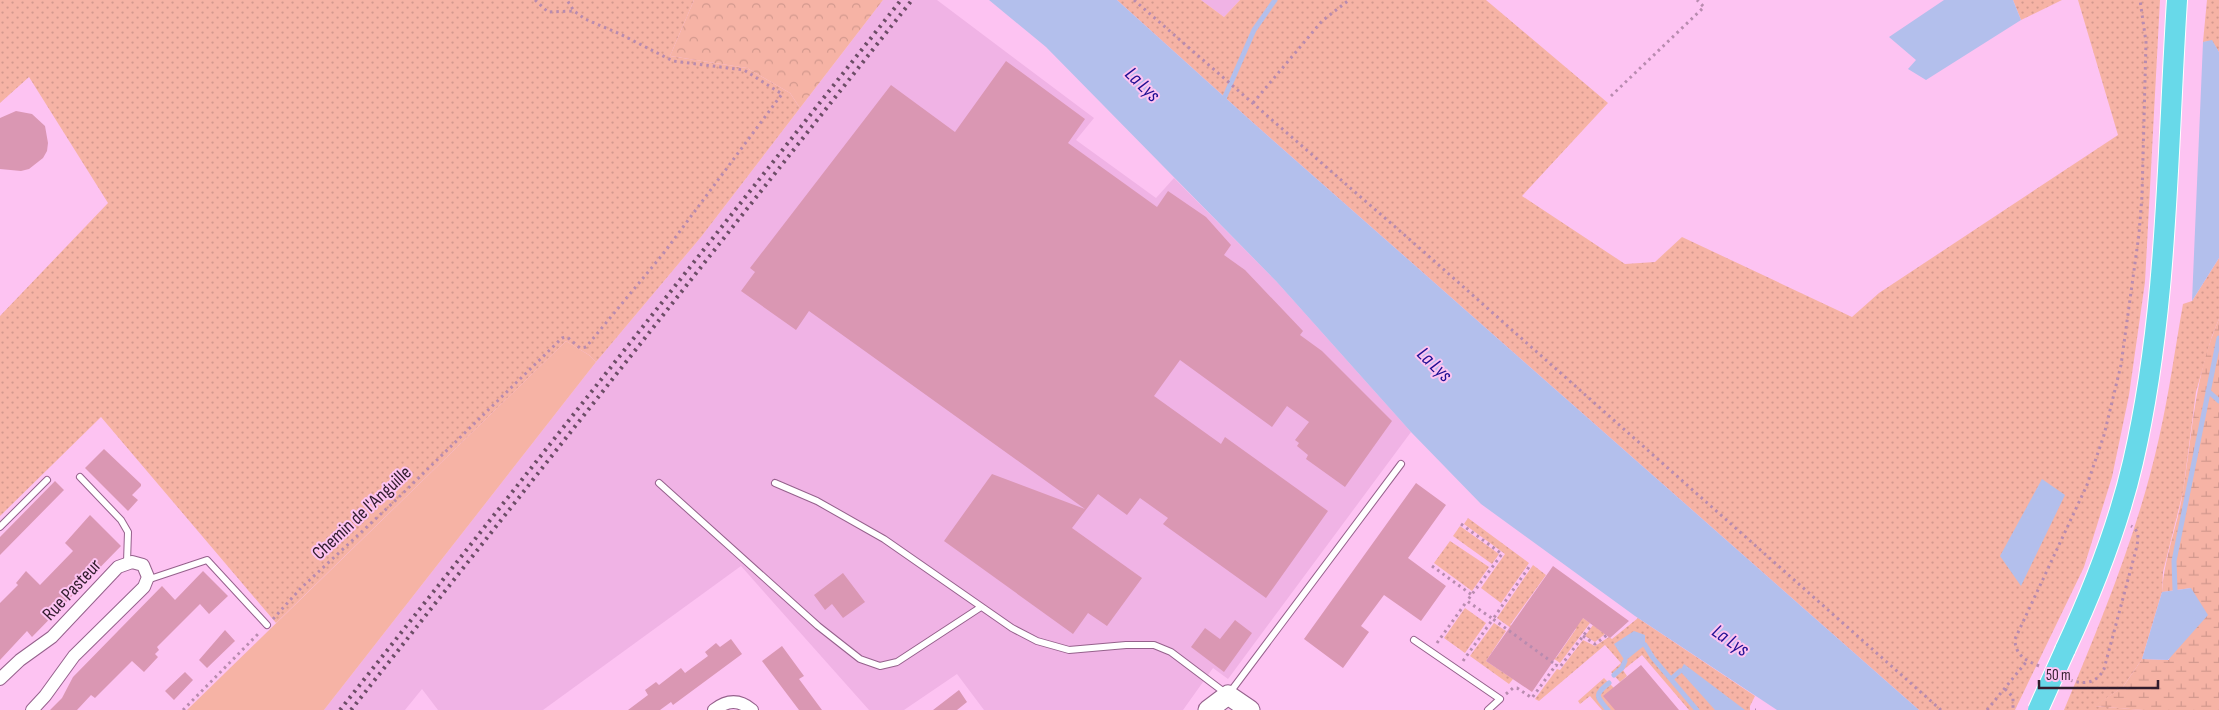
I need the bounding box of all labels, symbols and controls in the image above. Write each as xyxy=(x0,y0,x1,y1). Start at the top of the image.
water label: La Lys xyxy=(1120,62,1165,107)
water label: La Lys xyxy=(1412,342,1457,387)
street label: Chemin de l'Anguille xyxy=(308,461,416,565)
street label: Rue Pasteur xyxy=(38,554,107,626)
water label: La Lys xyxy=(1707,620,1754,662)
scale bar xyxy=(2039,658,2158,690)
text: 50 m xyxy=(2046,666,2071,685)

